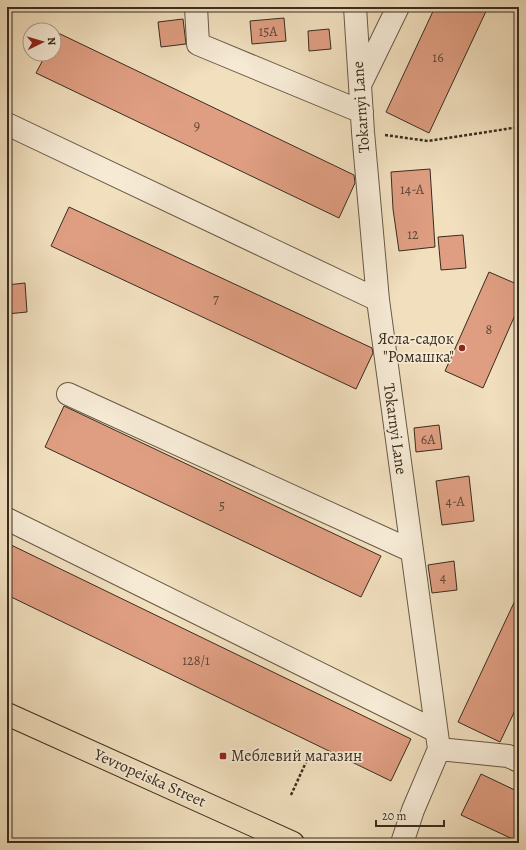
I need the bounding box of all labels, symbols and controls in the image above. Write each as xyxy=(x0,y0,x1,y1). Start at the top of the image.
north arrow xyxy=(22,22,62,62)
house number: 15А xyxy=(259,22,278,41)
text: N xyxy=(44,37,59,46)
house number: 16 xyxy=(432,48,444,67)
street label: Tokarnyi Lane xyxy=(347,60,375,154)
house number: 9 xyxy=(194,116,200,135)
house number: 14-А xyxy=(400,180,425,199)
house number: 12 xyxy=(407,225,419,244)
house number: 7 xyxy=(213,290,219,309)
house number: 8 xyxy=(486,320,493,339)
place label: Ясла-садок "Ромашка" xyxy=(378,328,454,368)
marker: Ясла-садок "Ромашка" xyxy=(457,343,467,353)
street label: Tokarnyi Lane xyxy=(378,382,412,476)
house number: 6А xyxy=(421,430,436,449)
house number: 4-А xyxy=(445,492,465,511)
house number: 5 xyxy=(219,496,225,515)
house number: 4 xyxy=(440,568,446,587)
house number: 128/1 xyxy=(182,651,210,670)
street label: Yevropeiska Street xyxy=(90,743,209,813)
place label: Меблевий магазин xyxy=(231,745,362,767)
marker: Меблевий магазин xyxy=(218,751,228,761)
scale bar xyxy=(376,802,444,828)
text: 20 m xyxy=(382,808,406,824)

